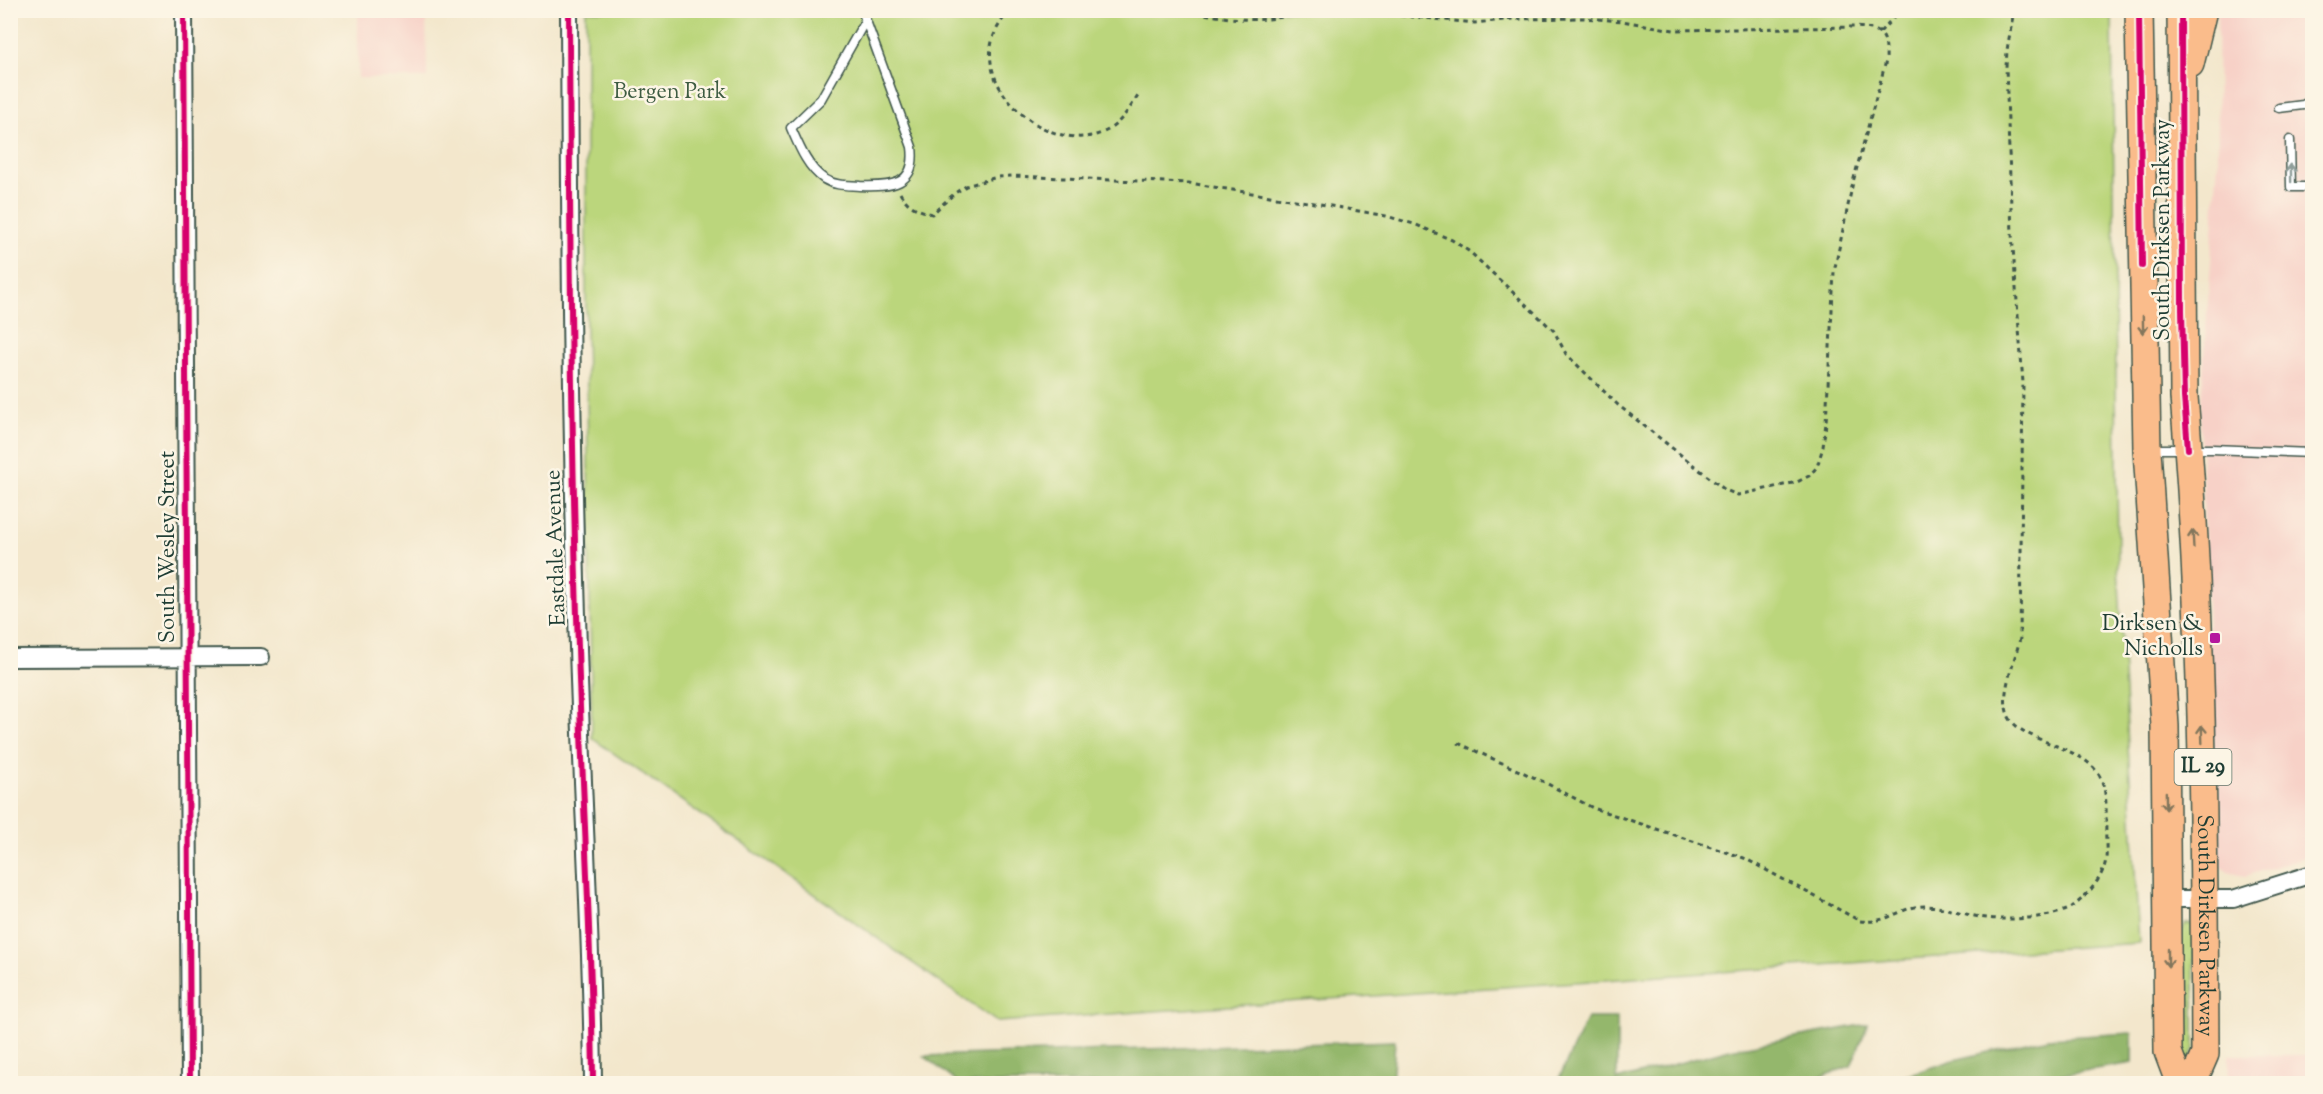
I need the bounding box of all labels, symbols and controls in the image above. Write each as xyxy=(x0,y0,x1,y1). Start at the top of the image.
park label: Bergen Park xyxy=(614,77,727,109)
street label: South Dirksen Parkway xyxy=(2148,119,2180,341)
one-way arrow xyxy=(2285,163,2296,183)
one-way arrow xyxy=(2137,314,2149,334)
street label: South Wesley Street xyxy=(153,450,185,643)
street label: Eastdale Avenue xyxy=(538,469,576,627)
one-way arrow xyxy=(2187,530,2198,550)
place label: Dirksen & Nicholls xyxy=(2102,609,2203,666)
marker: Dirksen & Nicholls xyxy=(2208,631,2222,645)
one-way arrow xyxy=(2197,724,2208,744)
road number: IL 29 xyxy=(2174,749,2232,785)
one-way arrow xyxy=(2160,790,2172,810)
street label: South Dirksen Parkway xyxy=(2187,814,2221,1037)
one-way arrow xyxy=(2162,947,2174,967)

